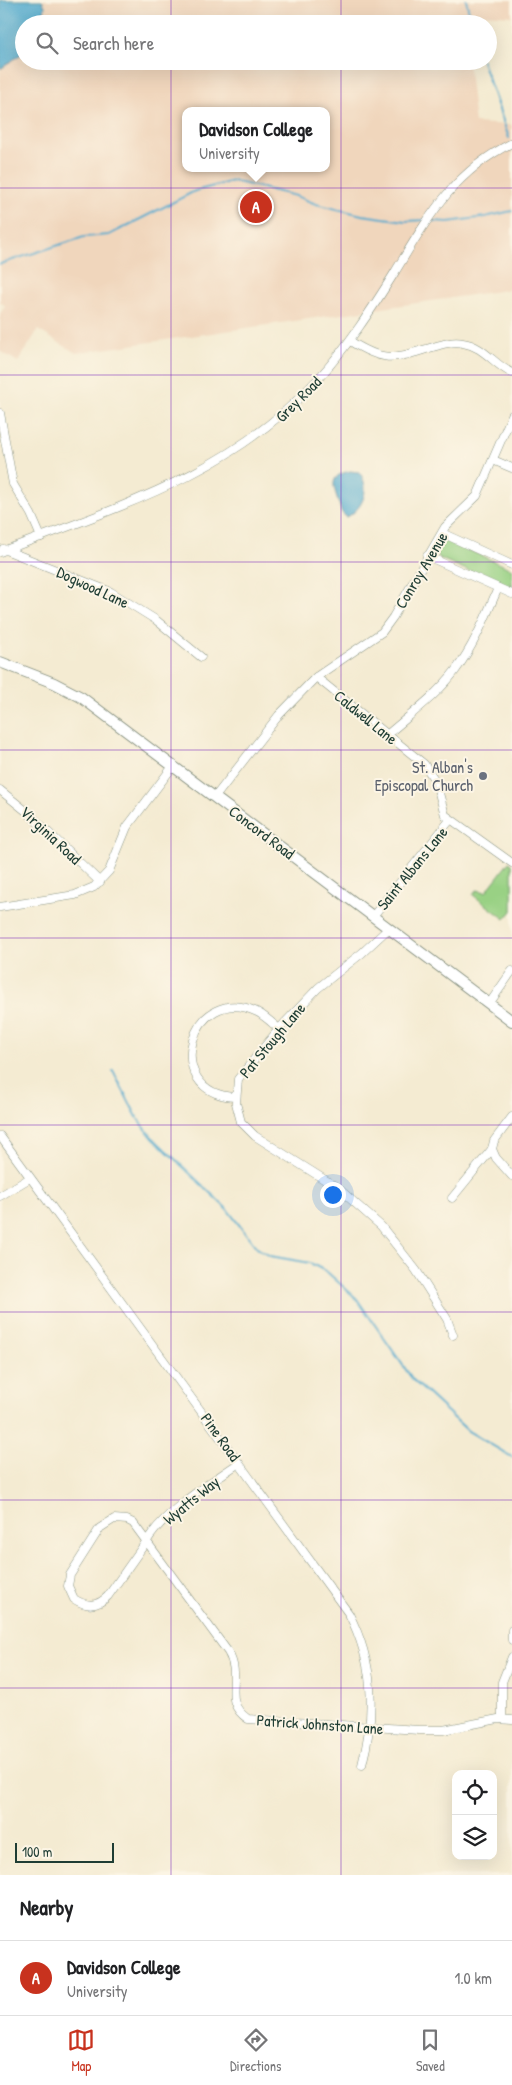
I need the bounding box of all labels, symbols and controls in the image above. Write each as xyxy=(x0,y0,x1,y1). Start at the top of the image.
search box xyxy=(15,15,497,70)
icon: search xyxy=(33,29,61,57)
text: Search here xyxy=(73,30,154,56)
popup xyxy=(182,107,330,172)
text: Davidson College xyxy=(199,116,313,142)
text: University xyxy=(199,142,260,164)
pin: A xyxy=(240,188,272,226)
street label: Grey Road xyxy=(270,371,326,427)
street label: Conroy Avenue xyxy=(389,527,453,613)
street label: Dogwood Lane xyxy=(53,561,133,614)
street label: Caldwell Lane xyxy=(330,685,403,750)
place label: St. Alban's Episcopal Church xyxy=(375,756,473,796)
marker: St. Alban's Episcopal Church xyxy=(477,770,489,782)
street label: Concord Road xyxy=(224,800,300,864)
street label: Virginia Road xyxy=(16,801,86,869)
street label: Saint Albans Lane xyxy=(372,821,453,914)
street label: Pat Stough Lane xyxy=(234,997,310,1082)
your location xyxy=(320,1182,346,1208)
street label: Pine Road xyxy=(196,1408,246,1466)
street label: Wyatts Way xyxy=(158,1470,224,1530)
street label: Patrick Johnston Lane xyxy=(256,1709,385,1739)
map controls xyxy=(452,1770,497,1860)
button: locate xyxy=(452,1770,497,1815)
button: layers xyxy=(452,1815,497,1860)
scale bar xyxy=(15,1840,114,1863)
text: 100 m xyxy=(22,1842,52,1861)
text: Nearby xyxy=(20,1893,73,1922)
text: Davidson College xyxy=(67,1954,181,1980)
text: A xyxy=(32,1967,40,1989)
text: 1.0 km xyxy=(454,1967,492,1989)
text: University xyxy=(67,1980,128,2002)
tab: Map xyxy=(67,2026,95,2075)
tab: Directions xyxy=(230,2026,281,2075)
tab: Saved xyxy=(416,2026,445,2075)

